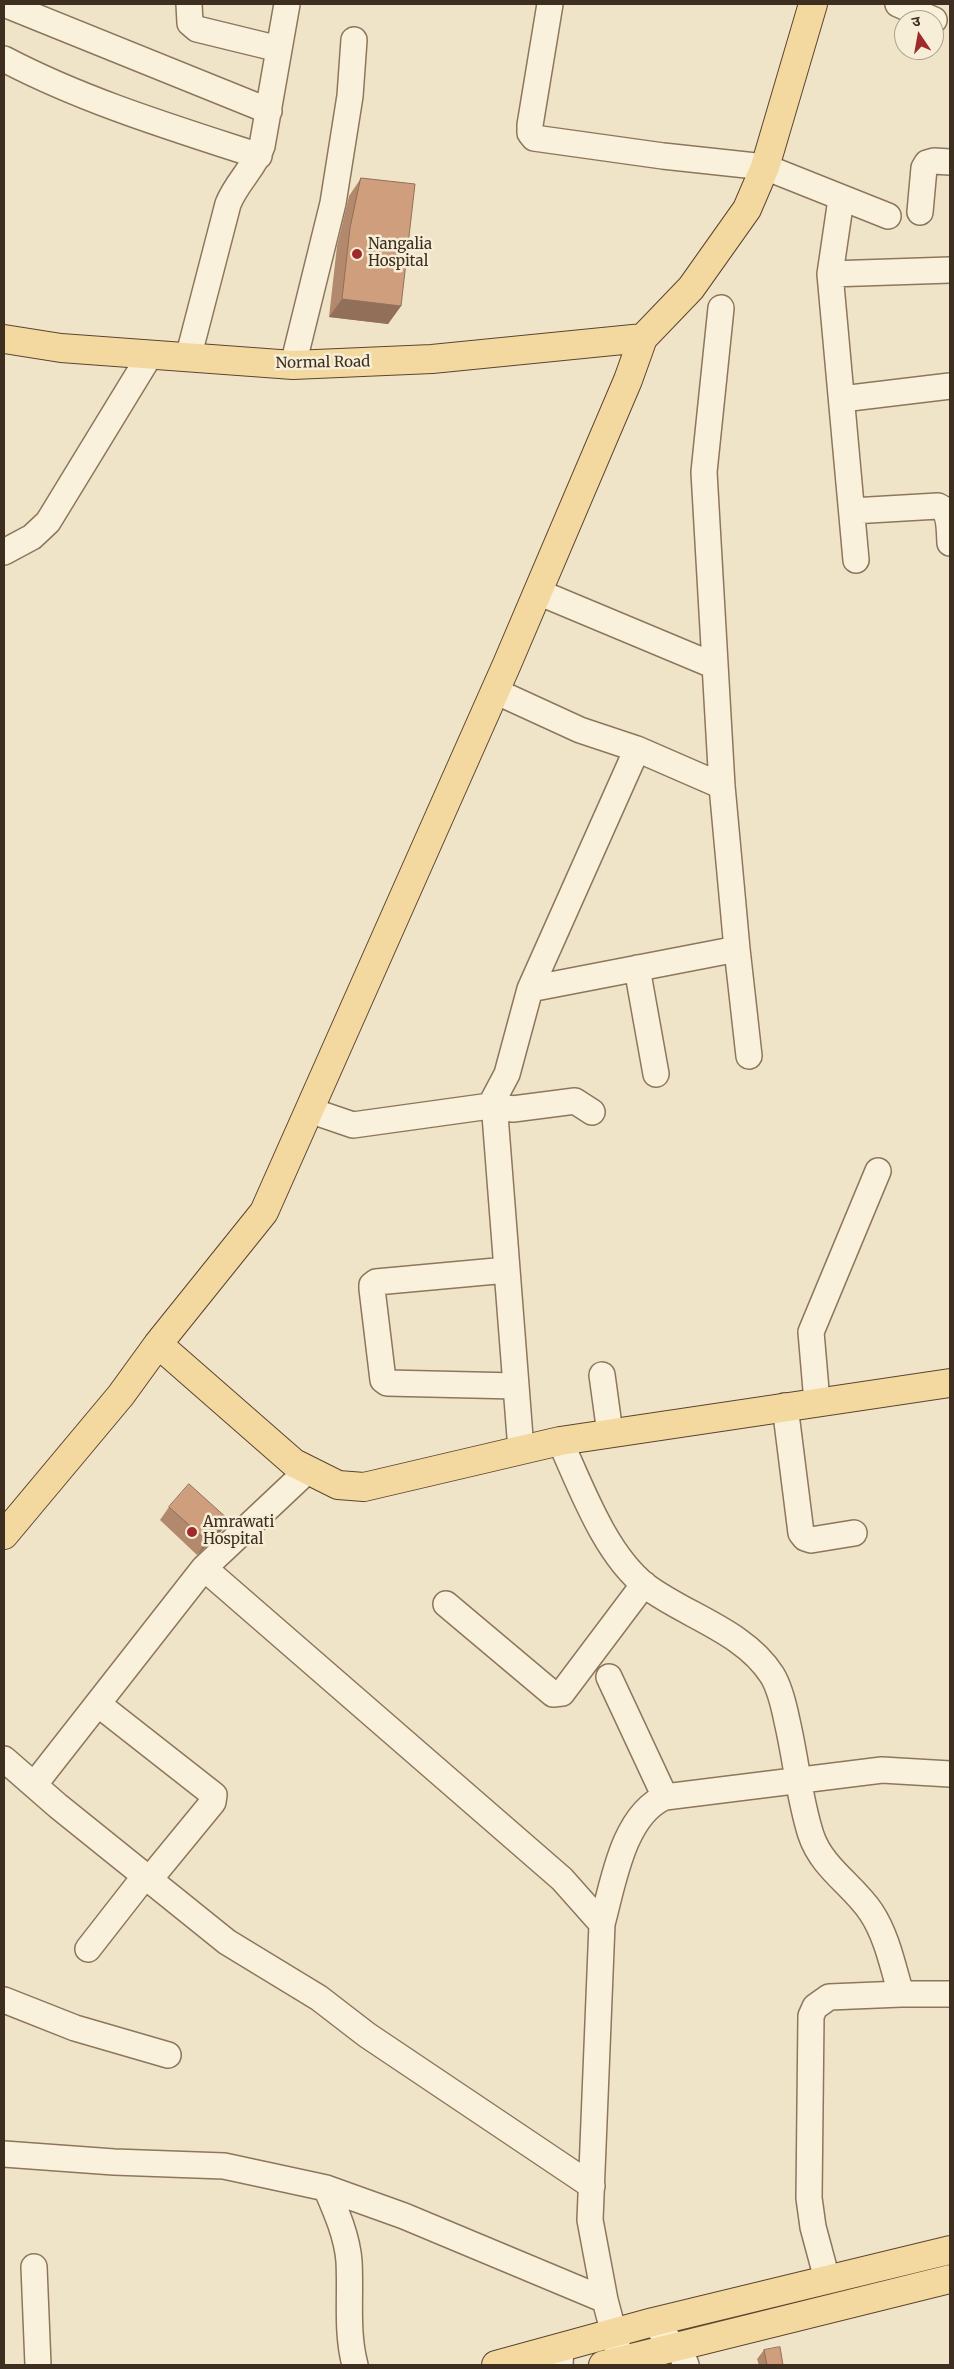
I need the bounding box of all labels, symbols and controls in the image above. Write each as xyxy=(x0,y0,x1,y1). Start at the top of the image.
north arrow xyxy=(894,10,944,60)
text: उ xyxy=(910,12,922,31)
place label: Nangalia Hospital xyxy=(368,236,432,271)
marker: Nangalia Hospital xyxy=(350,247,364,261)
street label: Normal Road xyxy=(276,353,370,373)
place label: Amrawati Hospital xyxy=(203,1514,274,1549)
marker: Amrawati Hospital xyxy=(185,1525,199,1539)

